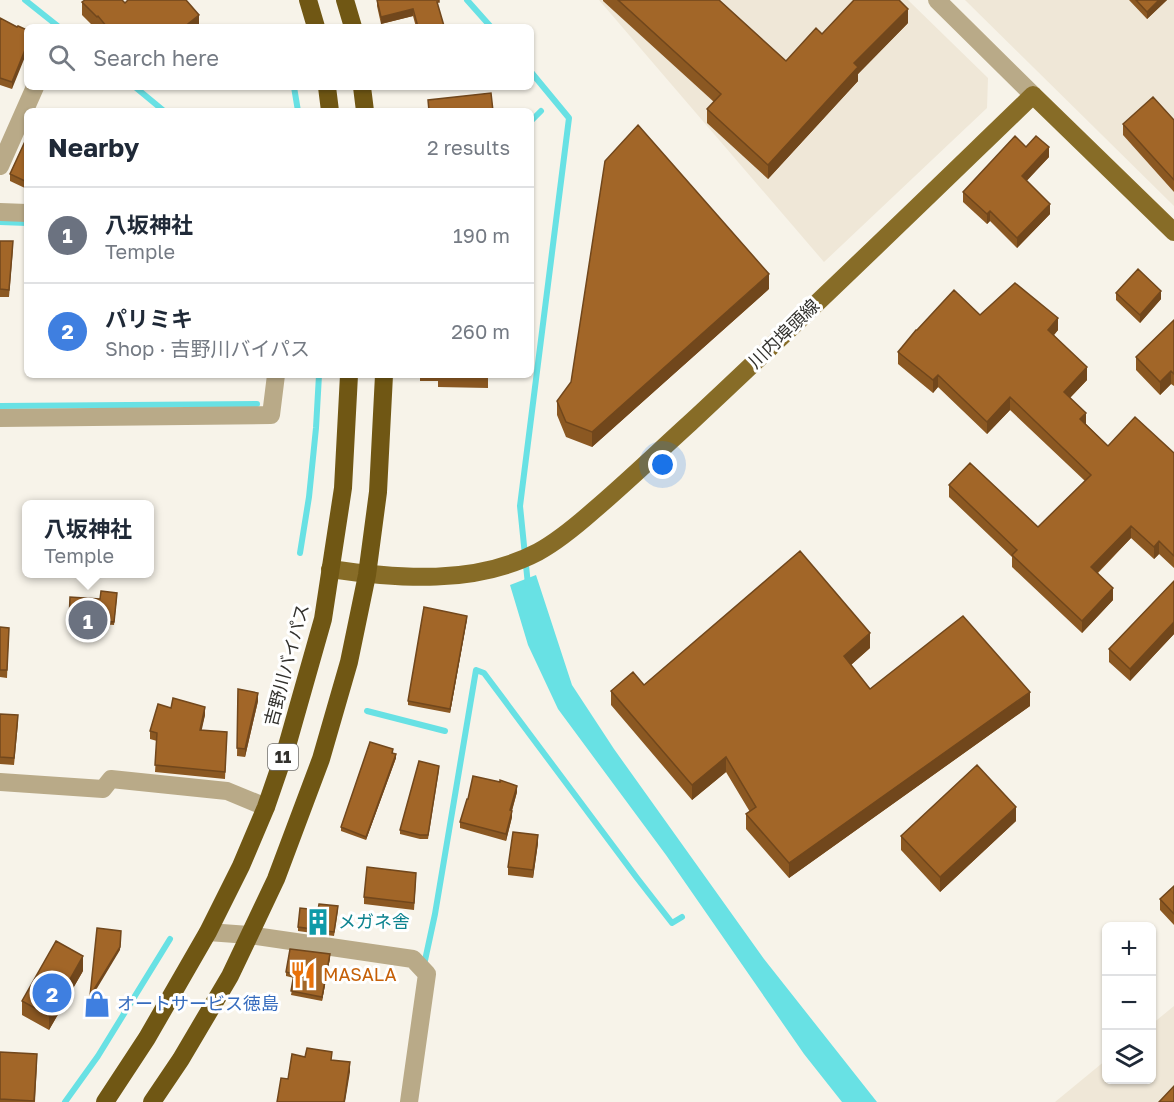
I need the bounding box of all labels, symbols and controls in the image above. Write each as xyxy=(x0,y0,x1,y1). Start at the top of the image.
search box xyxy=(24,24,534,90)
icon: search xyxy=(45,41,78,74)
text: Search here xyxy=(93,44,219,71)
text: Nearby xyxy=(48,132,139,163)
text: 2 results xyxy=(427,135,510,159)
text: 八坂神社 xyxy=(105,211,193,238)
text: 1 xyxy=(62,223,73,247)
text: 190 m xyxy=(453,223,510,247)
text: Temple xyxy=(105,239,175,263)
street label: 川内埠頭線 xyxy=(743,294,823,372)
text: パリミキ xyxy=(105,305,193,332)
text: 2 xyxy=(61,319,74,343)
text: 260 m xyxy=(451,319,510,343)
text: Shop · 吉野川バイパス xyxy=(105,336,310,360)
your location xyxy=(648,450,677,479)
popup xyxy=(22,500,154,578)
text: 八坂神社 xyxy=(44,515,132,542)
text: Temple xyxy=(44,543,114,567)
pin: 1 xyxy=(68,598,107,642)
street label: 吉野川バイパス xyxy=(259,601,313,728)
road number: 11 xyxy=(268,744,298,770)
building icon: メガネ舎 xyxy=(303,907,333,937)
place label: メガネ舎 xyxy=(338,910,410,932)
map controls xyxy=(1102,922,1156,1084)
button: + xyxy=(1102,922,1156,976)
restaurant icon: MASALA xyxy=(288,960,318,990)
place label: MASALA xyxy=(323,963,397,985)
pin: 2 xyxy=(32,970,72,1016)
button: − xyxy=(1102,976,1156,1030)
shop icon: オートサービス徳島 xyxy=(82,989,112,1019)
place label: オートサービス徳島 xyxy=(117,992,279,1014)
button: layers xyxy=(1102,1030,1156,1084)

